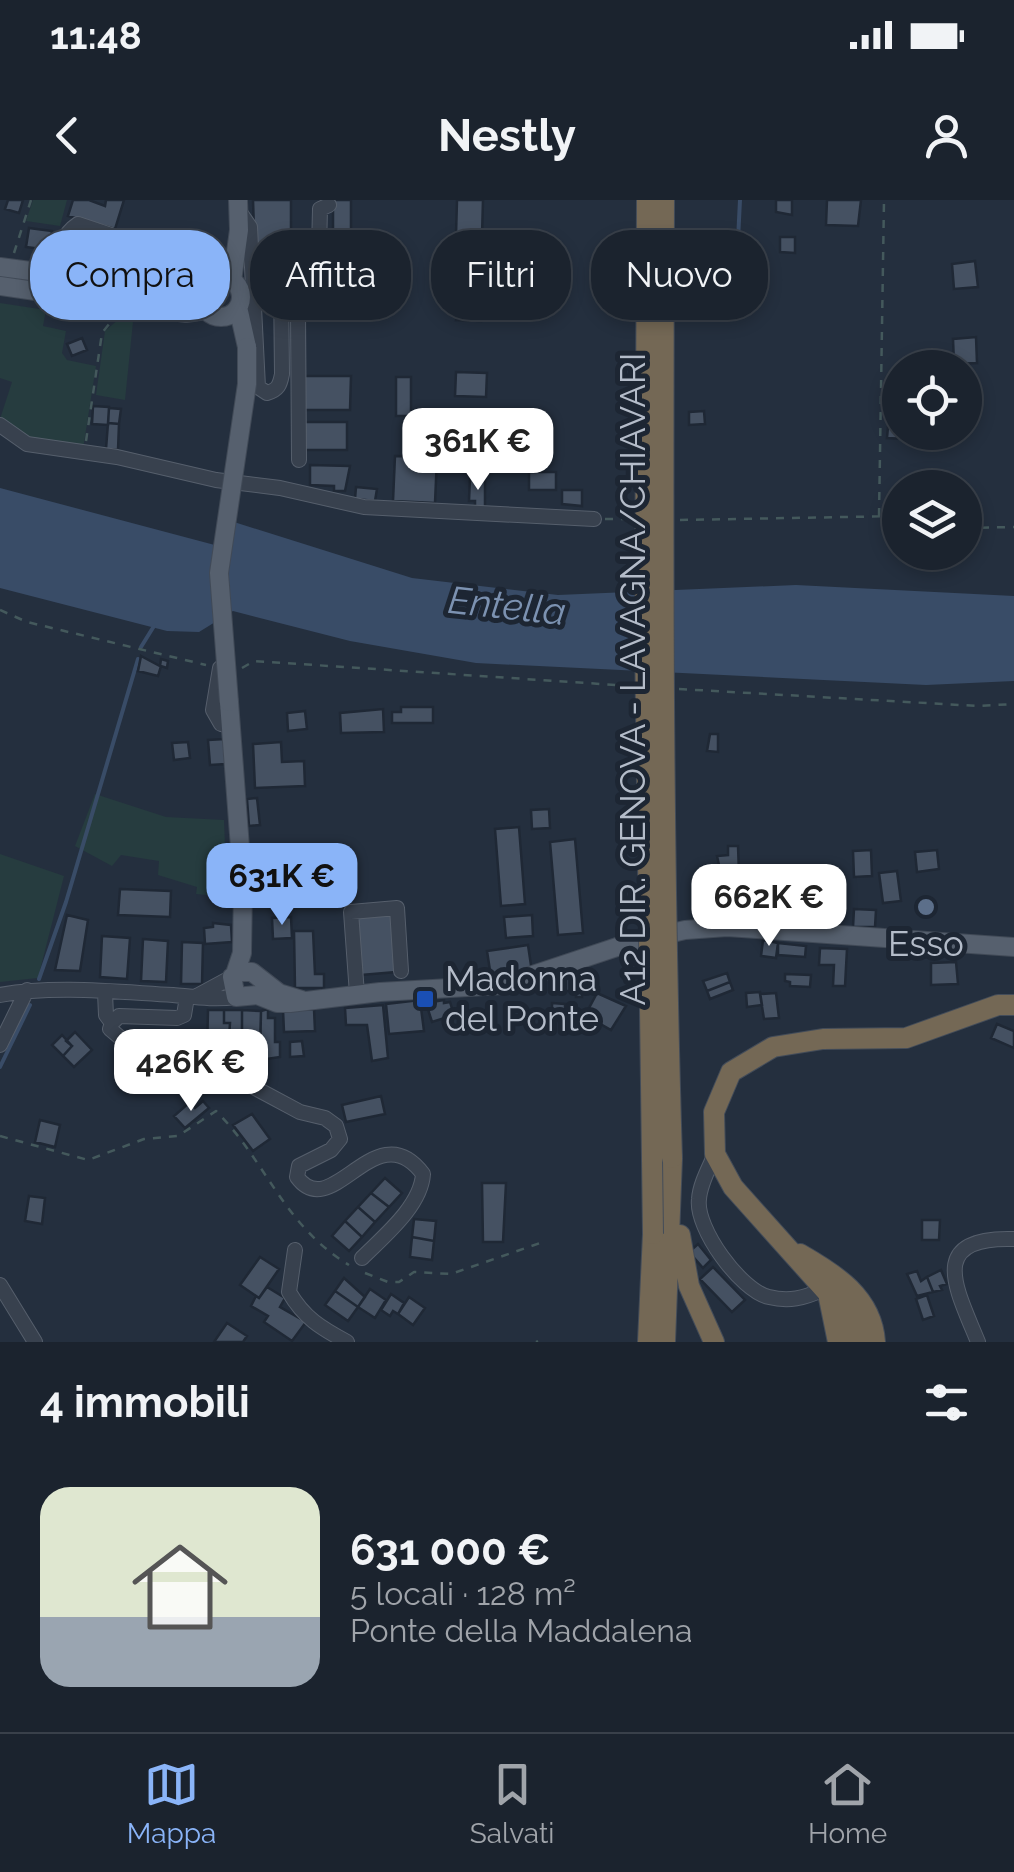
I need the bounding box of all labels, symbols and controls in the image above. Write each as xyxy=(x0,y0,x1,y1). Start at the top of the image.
text: 11:48 xyxy=(50,13,142,58)
icon: back xyxy=(40,108,95,163)
icon: person xyxy=(919,108,974,163)
text: Nestly xyxy=(438,109,576,162)
chip: Compra xyxy=(30,230,230,320)
chip: Affitta xyxy=(250,230,411,320)
chip: Filtri xyxy=(431,230,571,320)
chip: Nuovo xyxy=(591,230,768,320)
map controls xyxy=(882,350,982,570)
button: locate xyxy=(882,350,982,450)
street label: A12 DIR. GENOVA - LAVAGNA/CHIAVARI xyxy=(612,352,653,1006)
pin: 361K € xyxy=(397,408,559,493)
text: 361K € xyxy=(424,422,532,459)
button: layers xyxy=(882,470,982,570)
water label: Entella xyxy=(446,577,568,634)
pin: 631K € xyxy=(201,843,363,928)
text: 631K € xyxy=(228,857,336,894)
pin: 662K € xyxy=(688,864,850,949)
text: 662K € xyxy=(713,878,825,915)
marker: Esso xyxy=(915,896,937,918)
place label: Esso xyxy=(888,923,964,964)
place label: Madonna del Ponte xyxy=(445,958,599,1039)
marker: Madonna del Ponte xyxy=(414,988,436,1010)
pin: 426K € xyxy=(110,1029,272,1114)
text: 426K € xyxy=(136,1043,246,1080)
icon: filters xyxy=(919,1375,974,1430)
text: 4 immobili xyxy=(40,1378,250,1427)
text: 631 000 € xyxy=(350,1526,551,1575)
icon: home xyxy=(120,1527,240,1647)
text: 5 locali · 128 m² xyxy=(350,1575,576,1612)
text: Ponte della Maddalena xyxy=(350,1612,692,1649)
tab: Mappa xyxy=(127,1757,216,1850)
tab: Salvati xyxy=(470,1757,554,1850)
tab: Home xyxy=(808,1757,887,1850)

